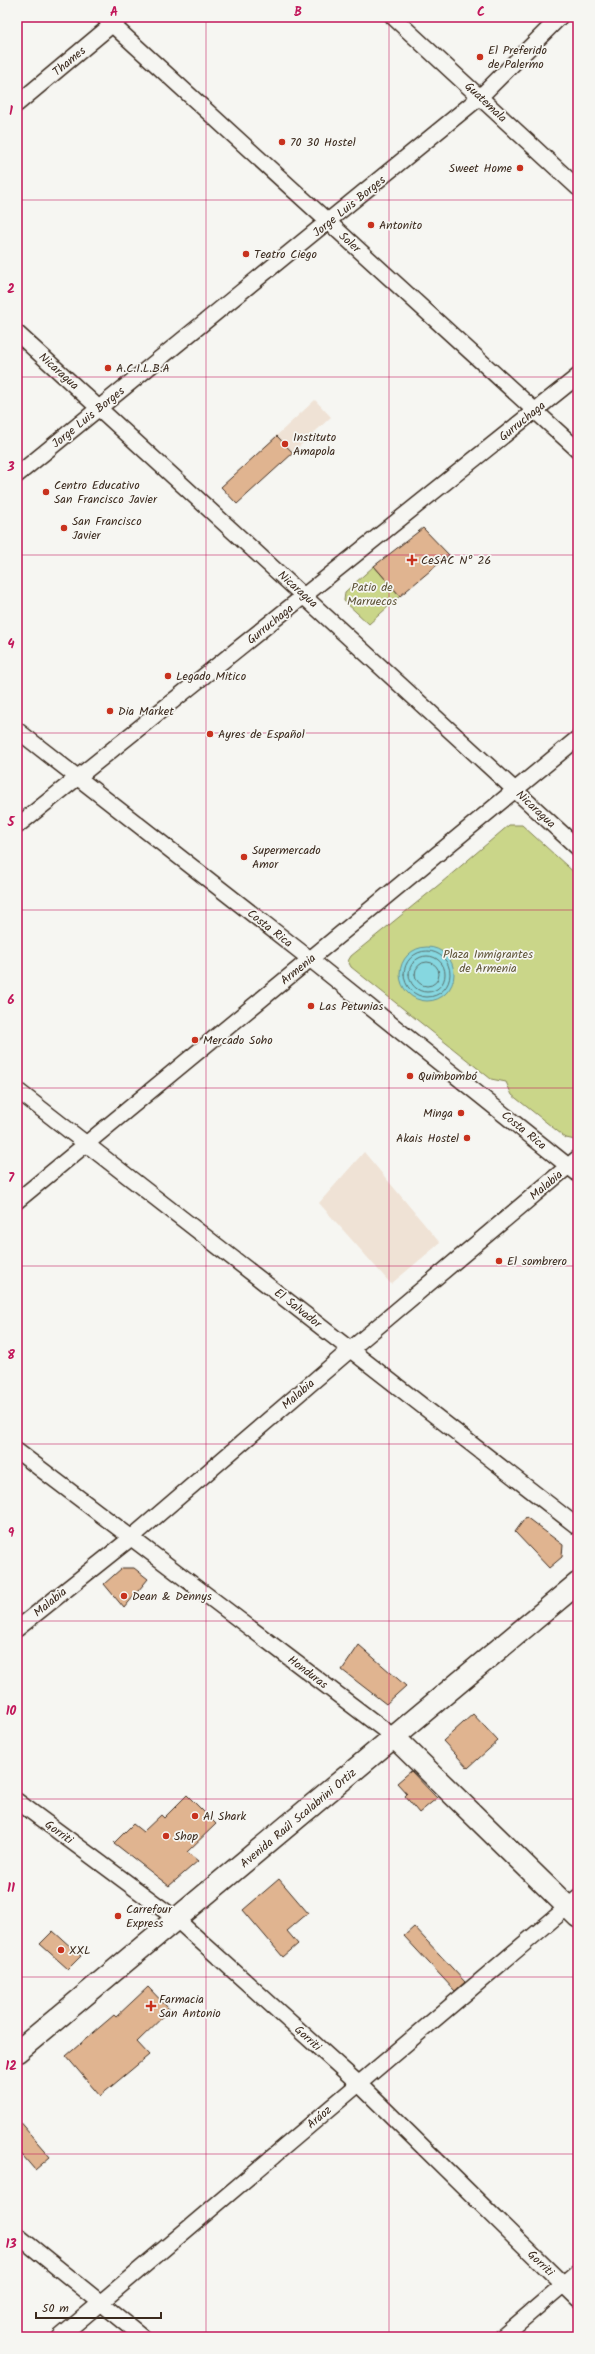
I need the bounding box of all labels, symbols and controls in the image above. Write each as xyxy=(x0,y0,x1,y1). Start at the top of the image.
text: A xyxy=(110,2,118,23)
text: B xyxy=(294,2,302,23)
text: C xyxy=(477,2,485,23)
place label: El Preferido de Palermo xyxy=(488,41,547,74)
street label: Thames xyxy=(48,42,90,81)
marker: El Preferido de Palermo xyxy=(475,52,485,62)
street label: Guatemala xyxy=(460,78,512,127)
text: 1 xyxy=(9,101,13,122)
place label: 70 30 Hostel xyxy=(290,133,356,152)
marker: 70 30 Hostel xyxy=(277,137,287,147)
place label: Sweet Home xyxy=(449,159,513,178)
marker: Sweet Home xyxy=(515,163,525,173)
street label: Jorge Luis Borges xyxy=(309,171,390,242)
place label: Antonito xyxy=(379,216,422,235)
marker: Antonito xyxy=(366,220,376,230)
street label: Soler xyxy=(334,227,366,258)
place label: Teatro Ciego xyxy=(254,245,317,264)
marker: Teatro Ciego xyxy=(241,249,251,259)
text: 2 xyxy=(7,279,15,300)
street label: Nicaragua xyxy=(34,348,83,395)
place label: A.C.I.L.B.A xyxy=(116,359,170,378)
marker: A.C.I.L.B.A xyxy=(103,363,113,373)
street label: Jorge Luis Borges xyxy=(48,382,129,453)
street label: Gurruchaga xyxy=(495,396,550,446)
place label: Instituto Amapola xyxy=(293,428,336,461)
marker: Instituto Amapola xyxy=(280,439,290,449)
text: 3 xyxy=(6,457,15,478)
place label: Centro Educativo San Francisco Javier xyxy=(54,476,158,509)
marker: Centro Educativo San Francisco Javier xyxy=(41,487,51,497)
place label: San Francisco Javier xyxy=(72,512,142,545)
marker: San Francisco Javier xyxy=(59,523,69,533)
place label: CeSAC Nº 26 xyxy=(421,551,491,570)
marker: CeSAC Nº 26 xyxy=(406,554,418,566)
street label: Nicaragua xyxy=(273,566,322,613)
park label: Patio de Marruecos xyxy=(347,578,397,611)
street label: Gurruchaga xyxy=(243,599,298,649)
text: 4 xyxy=(7,634,15,655)
place label: Legado Mitico xyxy=(176,667,246,686)
marker: Legado Mitico xyxy=(163,671,173,681)
place label: Dia Market xyxy=(118,702,174,721)
marker: Dia Market xyxy=(105,706,115,716)
place label: Ayres de Español xyxy=(218,725,305,744)
marker: Ayres de Español xyxy=(205,729,215,739)
street label: Nicaragua xyxy=(511,786,560,833)
text: 5 xyxy=(7,812,16,833)
place label: Supermercado Amor xyxy=(252,841,321,874)
marker: Supermercado Amor xyxy=(239,852,249,862)
street label: Costa Rica xyxy=(243,904,297,953)
park label: Plaza Inmigrantes de Armenia xyxy=(443,945,533,978)
street label: Armenia xyxy=(276,949,321,990)
text: 6 xyxy=(7,990,15,1011)
place label: Las Petunias xyxy=(319,997,383,1016)
marker: Las Petunias xyxy=(306,1001,316,1011)
place label: Mercado Soho xyxy=(203,1031,273,1050)
marker: Mercado Soho xyxy=(190,1035,200,1045)
place label: Quimbombó xyxy=(418,1067,477,1086)
marker: Quimbombó xyxy=(405,1071,415,1081)
place label: Minga xyxy=(423,1104,453,1123)
street label: Costa Rica xyxy=(497,1106,551,1155)
marker: Minga xyxy=(456,1108,466,1118)
place label: Akais Hostel xyxy=(396,1129,459,1148)
marker: Akais Hostel xyxy=(462,1133,472,1143)
street label: Malabia xyxy=(525,1166,567,1205)
text: 7 xyxy=(8,1168,15,1189)
place label: El sombrero xyxy=(507,1252,567,1271)
marker: El sombrero xyxy=(494,1256,504,1266)
street label: El Salvador xyxy=(270,1284,326,1334)
text: 8 xyxy=(7,1345,15,1366)
street label: Malabia xyxy=(278,1374,319,1414)
text: 9 xyxy=(8,1523,15,1544)
street label: Malabia xyxy=(29,1583,72,1622)
place label: Dean & Dennys xyxy=(132,1587,212,1606)
marker: Dean & Dennys xyxy=(119,1591,129,1601)
street label: Honduras xyxy=(283,1651,332,1694)
text: 10 xyxy=(6,1701,17,1722)
street label: Avenida Raúl Scalabrini Ortiz xyxy=(236,1764,361,1873)
place label: Al Shark xyxy=(203,1807,246,1826)
marker: Al Shark xyxy=(190,1811,200,1821)
street label: Gorriti xyxy=(41,1816,78,1850)
place label: Shop xyxy=(174,1827,198,1846)
marker: Shop xyxy=(161,1831,171,1841)
text: 11 xyxy=(7,1878,15,1899)
place label: Carrefour Express xyxy=(126,1900,173,1933)
marker: Carrefour Express xyxy=(113,1911,123,1921)
place label: XXL xyxy=(69,1941,91,1960)
marker: XXL xyxy=(56,1945,66,1955)
place label: Farmacia San Antonio xyxy=(159,1990,221,2023)
marker: Farmacia San Antonio xyxy=(146,2001,156,2011)
street label: Gorriti xyxy=(290,2021,326,2057)
text: 12 xyxy=(5,2056,17,2077)
street label: Aráoz xyxy=(303,2101,336,2134)
text: 13 xyxy=(5,2234,17,2255)
street label: Gorriti xyxy=(523,2246,559,2282)
scale bar xyxy=(36,2294,161,2320)
text: 50 m xyxy=(42,2299,69,2318)

